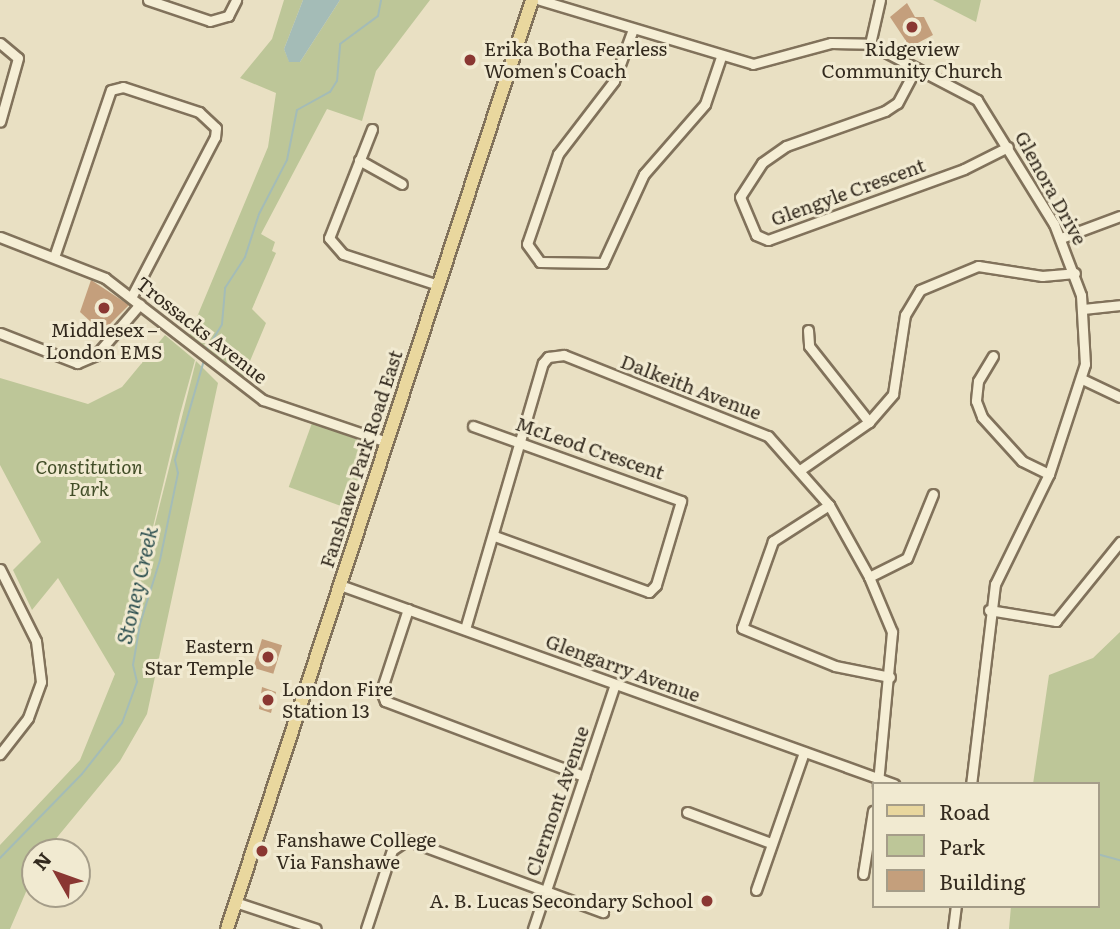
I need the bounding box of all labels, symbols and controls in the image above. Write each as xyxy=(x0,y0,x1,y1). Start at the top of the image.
marker: Ridgeview Community Church xyxy=(904,19,920,35)
place label: Erika Botha Fearless Women's Coach xyxy=(484,38,667,82)
place label: Ridgeview Community Church xyxy=(821,38,1003,82)
marker: Erika Botha Fearless Women's Coach xyxy=(462,52,478,68)
street label: Glenora Drive xyxy=(1010,127,1092,249)
street label: Glengyle Crescent xyxy=(768,154,928,230)
street label: Trossacks Avenue xyxy=(132,272,272,388)
marker: Middlesex – London EMS xyxy=(96,300,112,316)
place label: Middlesex – London EMS xyxy=(46,319,162,363)
street label: Fanshawe Park Road East xyxy=(315,347,407,571)
street label: Dalkeith Avenue xyxy=(617,350,765,424)
street label: McLeod Crescent xyxy=(513,412,667,484)
park label: Constitution Park xyxy=(35,456,143,500)
water label: Stoney Creek xyxy=(110,524,162,646)
street label: Glengarry Avenue xyxy=(543,629,703,707)
place label: Eastern Star Temple xyxy=(144,635,254,679)
marker: Eastern Star Temple xyxy=(260,649,276,665)
place label: London Fire Station 13 xyxy=(282,678,393,722)
marker: London Fire Station 13 xyxy=(260,692,276,708)
street label: Clermont Avenue xyxy=(521,723,593,879)
legend xyxy=(872,782,1099,908)
text: Road xyxy=(939,795,990,826)
place label: Fanshawe College Via Fanshawe xyxy=(276,829,436,873)
text: Park xyxy=(939,830,985,861)
north arrow xyxy=(21,838,91,908)
marker: Fanshawe College Via Fanshawe xyxy=(254,843,270,859)
text: N xyxy=(26,846,57,876)
text: Building xyxy=(939,865,1025,896)
place label: A. B. Lucas Secondary School xyxy=(430,890,693,912)
marker: A. B. Lucas Secondary School xyxy=(699,893,715,909)

